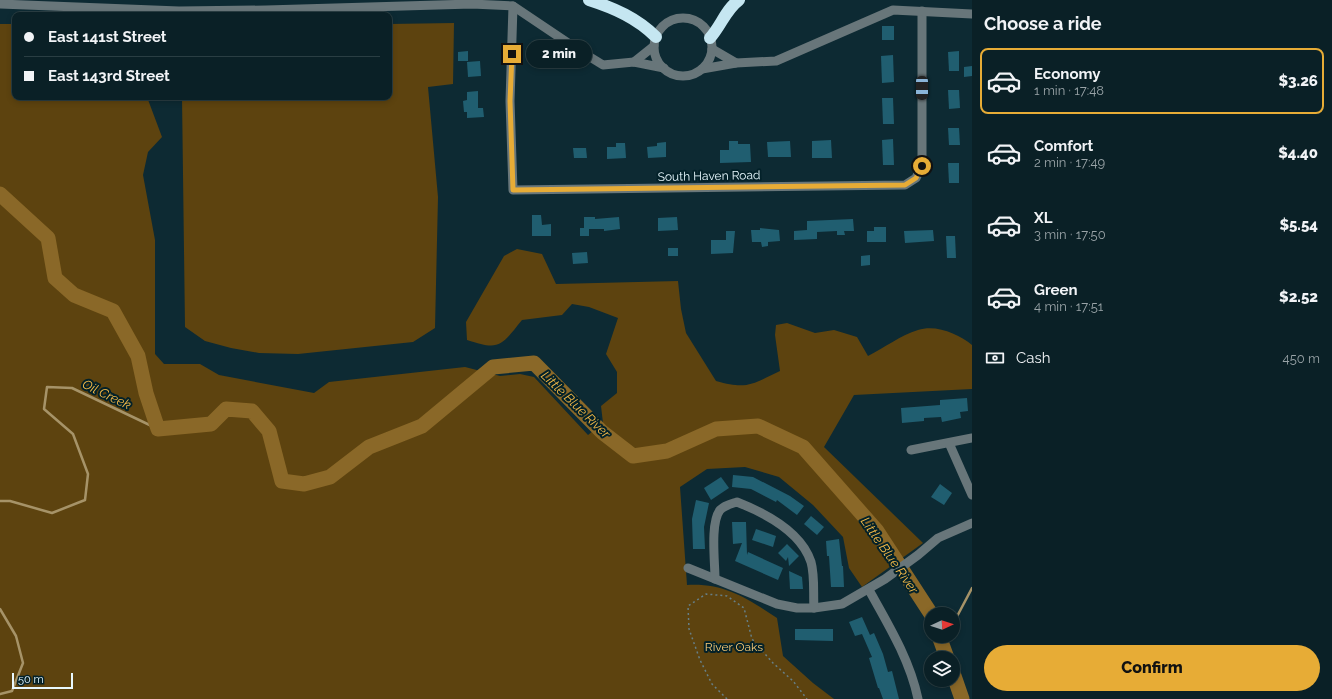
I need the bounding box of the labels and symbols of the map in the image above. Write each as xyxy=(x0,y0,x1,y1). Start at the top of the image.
callout: 2 min xyxy=(526,40,592,68)
route end xyxy=(503,45,521,63)
car xyxy=(916,76,928,100)
route start xyxy=(913,157,931,175)
street label: South Haven Road xyxy=(657,168,761,184)
water label: Little Blue River xyxy=(538,368,614,441)
water label: Oil Creek xyxy=(80,376,134,413)
water label: Little Blue River xyxy=(858,514,922,597)
north arrow xyxy=(924,607,960,643)
park label: River Oaks xyxy=(705,640,763,654)
scale bar xyxy=(12,671,73,690)

